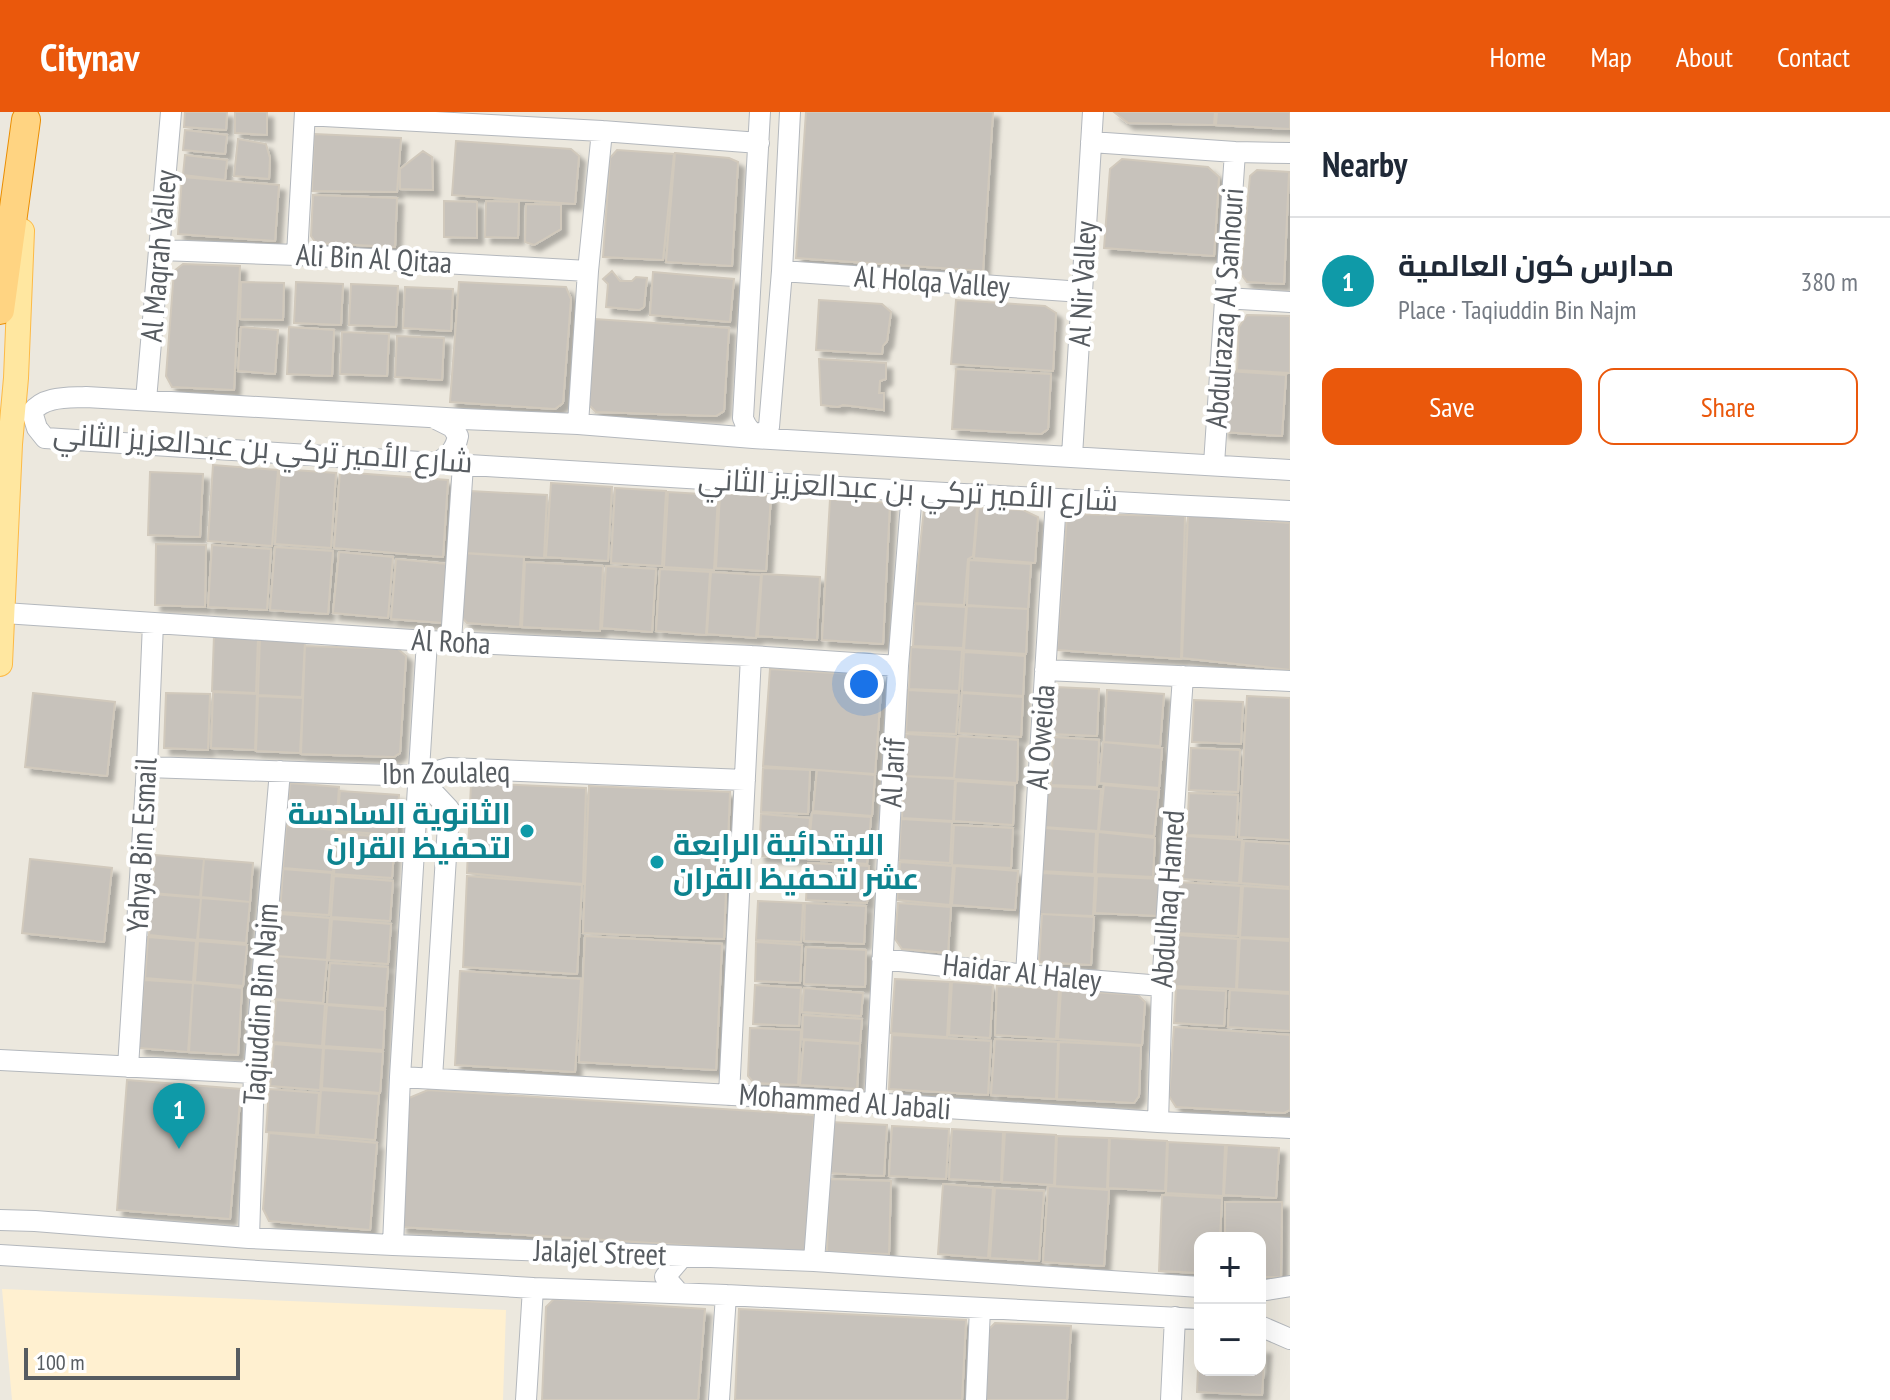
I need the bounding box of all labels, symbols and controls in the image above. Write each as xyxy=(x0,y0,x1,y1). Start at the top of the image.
text: Citynav xyxy=(40,32,139,81)
text: Home xyxy=(1490,38,1546,75)
text: Map xyxy=(1590,38,1632,75)
text: About xyxy=(1676,38,1733,75)
text: Contact xyxy=(1777,38,1850,75)
text: Nearby xyxy=(1322,142,1407,186)
street label: Al Maqrah Valley xyxy=(131,168,185,343)
street label: Abdulrazaq Al Sanhouri xyxy=(1196,186,1251,430)
street label: Al Nir Valley xyxy=(1059,219,1104,348)
street label: Ali Bin Al Qitaa xyxy=(295,234,453,281)
text: مدارس كون العالمية xyxy=(1398,245,1674,284)
street label: Al Holqa Valley xyxy=(853,256,1012,305)
text: 1 xyxy=(1342,265,1354,298)
text: 380 m xyxy=(1800,265,1858,298)
text: Place · Taqiuddin Bin Najm xyxy=(1398,293,1636,326)
button: Save xyxy=(1322,368,1582,445)
button: Share xyxy=(1598,368,1858,445)
street label: شارع الأمير تركي بن عبدالعزيز الثاني xyxy=(52,412,474,486)
street label: شارع الأمير تركي بن عبدالعزيز الثاني xyxy=(697,458,1119,524)
street label: Al Roha xyxy=(411,619,492,662)
your location xyxy=(844,664,884,704)
street label: Al Oweida xyxy=(1016,683,1063,791)
street label: Al Jarif xyxy=(870,736,913,809)
street label: Ibn Zoulaleq xyxy=(382,751,510,792)
street label: Yahya Bin Esmail xyxy=(116,757,165,933)
place label: الثانوية السادسة لتحفيظ القران xyxy=(288,793,511,866)
street label: Abdulhaq Hamed xyxy=(1141,809,1192,989)
marker: الثانوية السادسة لتحفيظ القران xyxy=(518,822,536,840)
place label: الابتدائية الرابعة عشر لتحفيظ القران xyxy=(673,824,919,897)
marker: الابتدائية الرابعة عشر لتحفيظ القران xyxy=(648,853,666,871)
street label: Taqiuddin Bin Najm xyxy=(233,902,286,1106)
street label: Haidar Al Haley xyxy=(941,944,1104,999)
street label: Mohammed Al Jabali xyxy=(738,1074,952,1127)
pin: 1 xyxy=(153,1083,205,1149)
street label: Jalajel Street xyxy=(532,1230,668,1273)
map controls xyxy=(1194,1232,1266,1376)
button: + xyxy=(1194,1232,1266,1304)
button: − xyxy=(1194,1304,1266,1376)
scale bar xyxy=(24,1344,240,1380)
text: 100 m xyxy=(36,1348,85,1376)

